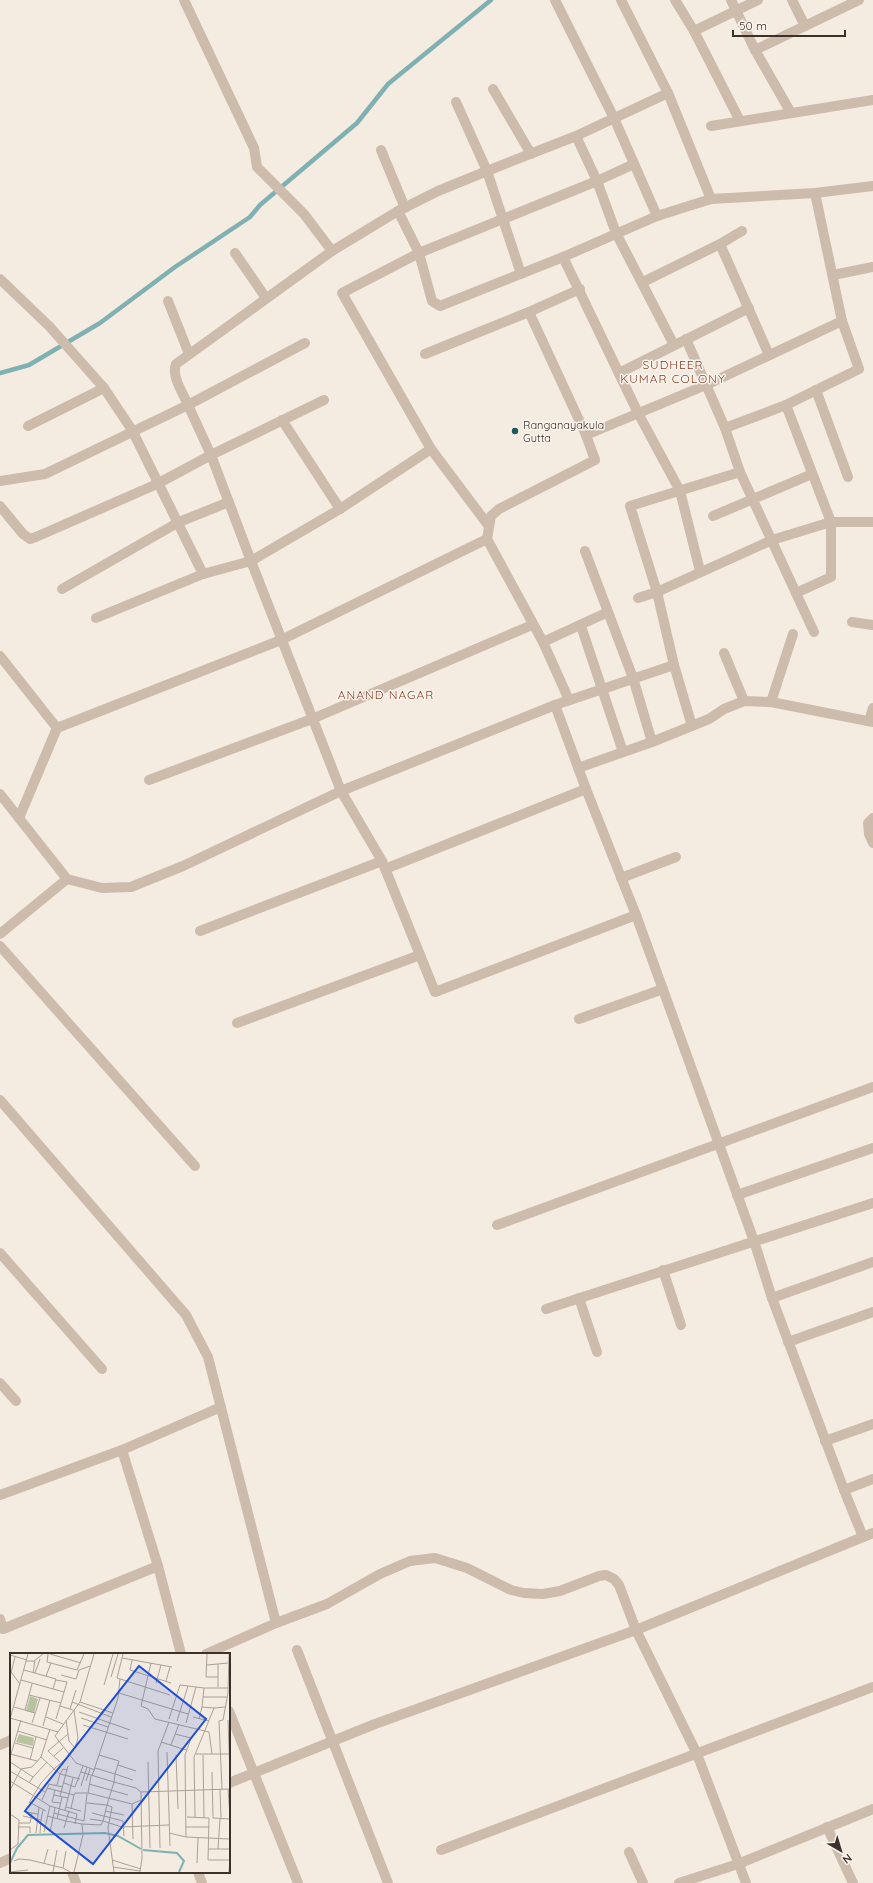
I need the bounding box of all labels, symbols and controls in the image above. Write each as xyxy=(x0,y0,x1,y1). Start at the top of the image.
scale bar xyxy=(733,12,845,38)
text: 50 m xyxy=(739,18,767,33)
district label: SUDHEER KUMAR COLONY xyxy=(620,357,726,386)
place label: Ranganayakula Gutta xyxy=(523,418,604,445)
marker: Ranganayakula Gutta xyxy=(510,426,520,436)
district label: ANAND NAGAR xyxy=(338,687,434,702)
inset map xyxy=(10,1653,230,1873)
north arrow xyxy=(821,1831,861,1871)
text: N xyxy=(840,1851,855,1867)

